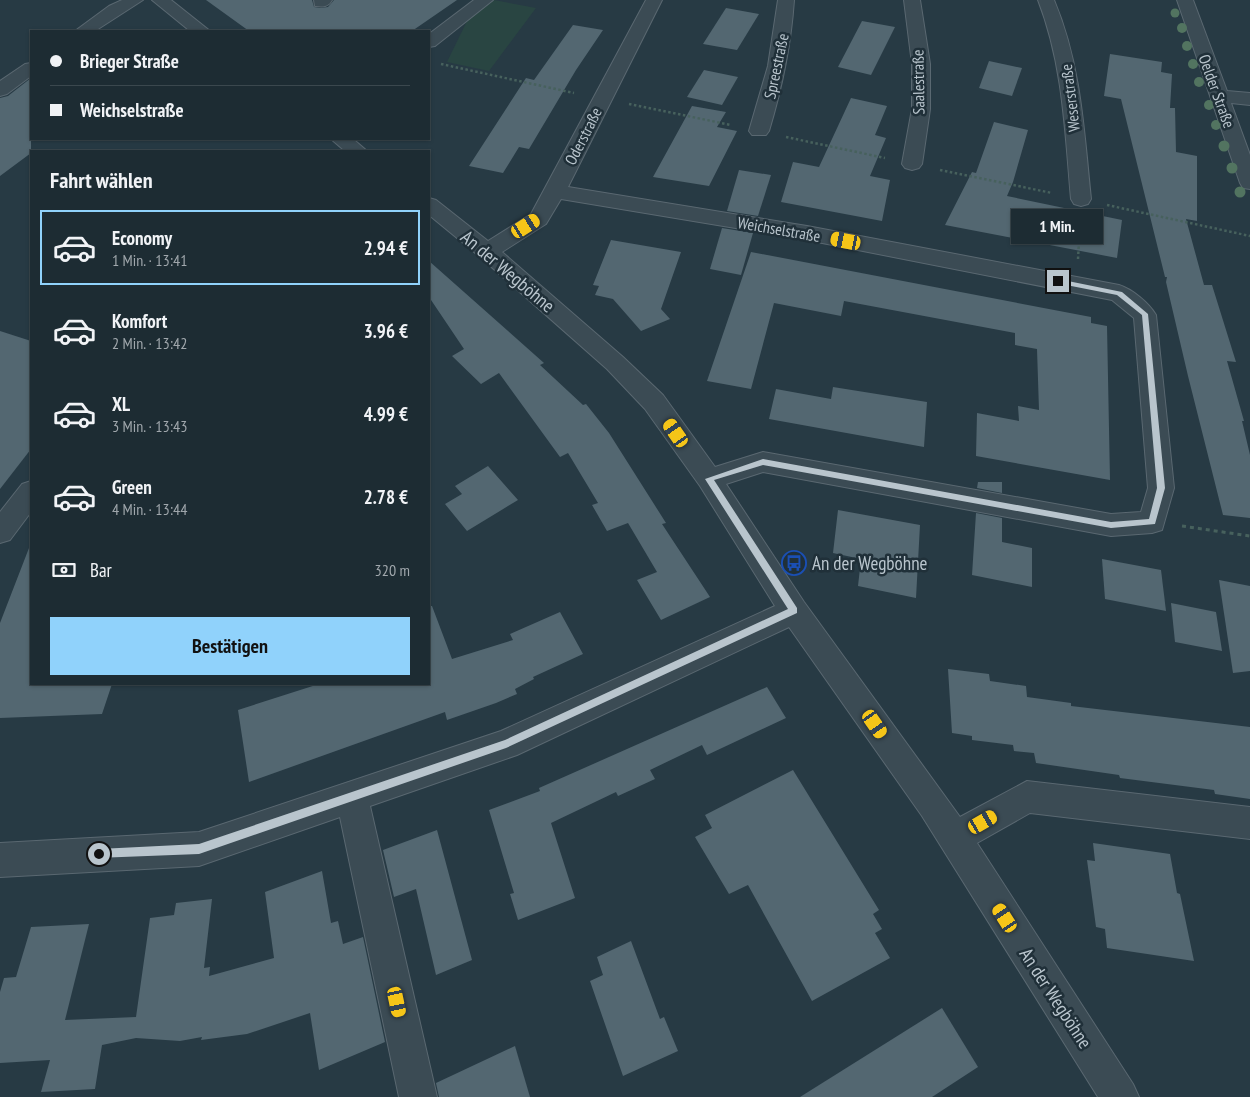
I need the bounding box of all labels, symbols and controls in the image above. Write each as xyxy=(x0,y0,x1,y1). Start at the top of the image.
street label: Spreestraße xyxy=(759,31,793,101)
text: Brieger Straße xyxy=(80,49,179,73)
street label: Saalestraße xyxy=(907,49,929,115)
street label: Oelder Straße xyxy=(1194,51,1240,131)
street label: Weserstraße xyxy=(1056,63,1084,133)
text: Weichselstraße xyxy=(80,98,184,122)
street label: Oderstraße xyxy=(560,104,606,168)
text: Fahrt wählen xyxy=(50,166,153,194)
callout: 1 Min. xyxy=(1012,208,1104,244)
car xyxy=(509,212,542,240)
street label: Weichselstraße xyxy=(736,212,822,246)
text: 1 Min. xyxy=(1039,216,1075,236)
icon: car xyxy=(52,225,97,270)
street label: An der Wegböhne xyxy=(456,225,560,317)
text: Economy xyxy=(112,226,172,250)
car xyxy=(829,231,862,251)
text: 2.94 € xyxy=(364,236,408,260)
text: 1 Min. · 13:41 xyxy=(112,250,187,270)
route end xyxy=(1047,270,1069,292)
icon: car xyxy=(52,308,97,353)
text: Komfort xyxy=(112,309,167,333)
text: 3.96 € xyxy=(364,319,408,343)
text: 2 Min. · 13:42 xyxy=(112,333,187,353)
icon: car xyxy=(52,391,97,436)
text: XL xyxy=(112,392,130,416)
text: 4.99 € xyxy=(364,402,408,426)
text: 3 Min. · 13:43 xyxy=(112,416,187,436)
car xyxy=(661,416,690,450)
icon: car xyxy=(52,474,97,519)
text: Green xyxy=(112,475,152,499)
text: 2.78 € xyxy=(364,485,408,509)
text: 4 Min. · 13:44 xyxy=(112,499,187,519)
bus stop icon: An der Wegböhne xyxy=(781,550,807,576)
place label: An der Wegböhne xyxy=(812,551,928,575)
icon: cash xyxy=(50,556,78,584)
text: Bar xyxy=(90,558,112,582)
text: 320 m xyxy=(375,560,410,580)
button: Bestätigen xyxy=(50,617,410,675)
car xyxy=(860,707,889,741)
car xyxy=(966,808,999,836)
route start xyxy=(88,843,110,865)
car xyxy=(990,901,1019,935)
street label: An der Wegböhne xyxy=(1015,943,1098,1053)
car xyxy=(386,986,407,1018)

